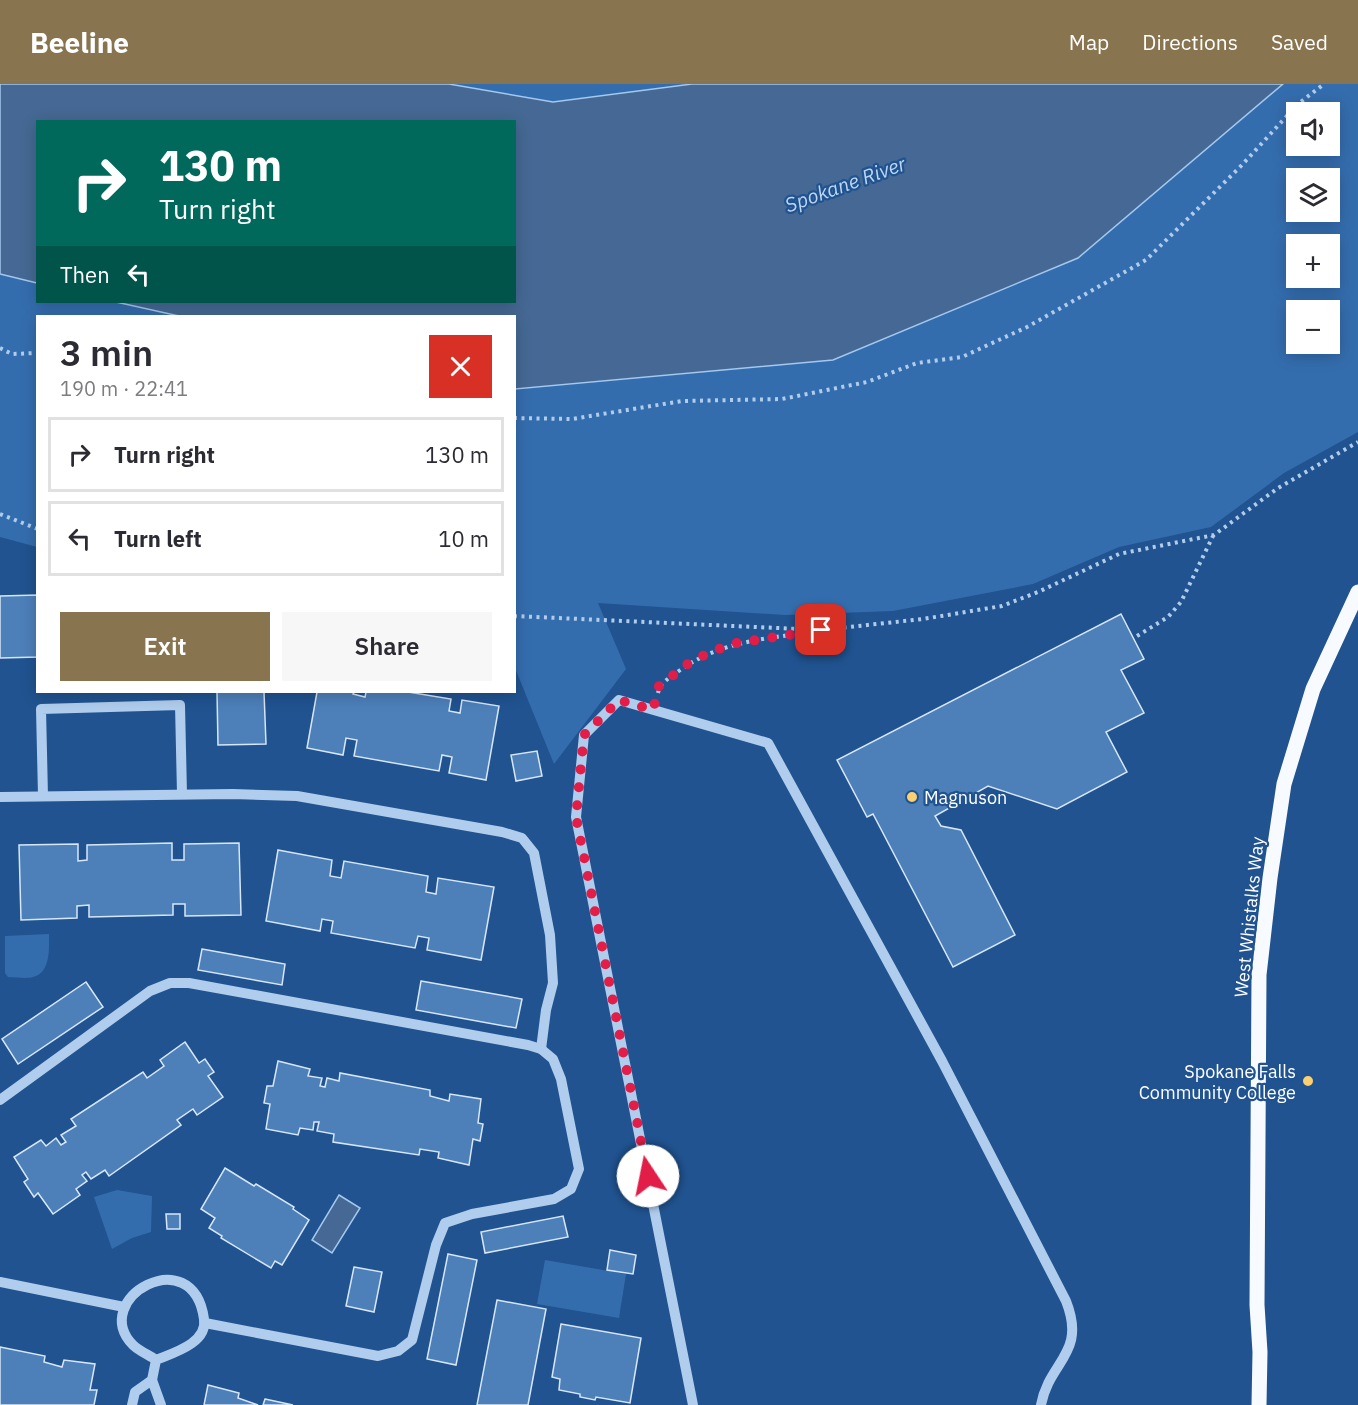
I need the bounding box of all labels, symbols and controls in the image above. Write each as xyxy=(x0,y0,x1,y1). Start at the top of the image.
text: Beeline xyxy=(30,24,129,61)
text: Map xyxy=(1069,28,1109,56)
text: Directions xyxy=(1142,28,1238,56)
text: Saved xyxy=(1271,28,1328,56)
map controls xyxy=(1286,102,1340,354)
button: sound xyxy=(1286,102,1340,156)
text: 130 m xyxy=(159,138,282,193)
icon: right xyxy=(60,144,138,222)
water label: Spokane River xyxy=(781,149,910,218)
button: layers xyxy=(1286,168,1340,222)
text: Turn right xyxy=(159,191,276,226)
button: + xyxy=(1286,234,1340,288)
icon: left xyxy=(122,258,155,291)
text: Then xyxy=(60,260,110,289)
button: − xyxy=(1286,300,1340,354)
text: 3 min xyxy=(60,329,153,376)
button: close xyxy=(429,335,492,398)
text: 190 m · 22:41 xyxy=(60,375,188,402)
icon: right xyxy=(63,438,96,471)
text: Turn right xyxy=(114,440,215,469)
text: 130 m xyxy=(425,440,489,469)
icon: left xyxy=(63,522,96,555)
text: Turn left xyxy=(114,524,202,553)
text: 10 m xyxy=(438,524,489,553)
pin xyxy=(795,604,846,655)
button: Exit xyxy=(60,612,270,681)
button: Share xyxy=(282,612,492,681)
icon: arrive xyxy=(804,613,837,646)
place label: Magnuson xyxy=(924,786,1007,809)
marker: Magnuson xyxy=(905,790,919,804)
street label: West Whistalks Way xyxy=(1229,835,1269,999)
place label: Spokane Falls Community College xyxy=(1139,1060,1296,1104)
marker: Spokane Falls Community College xyxy=(1301,1074,1315,1088)
position arrow xyxy=(616,1144,680,1208)

